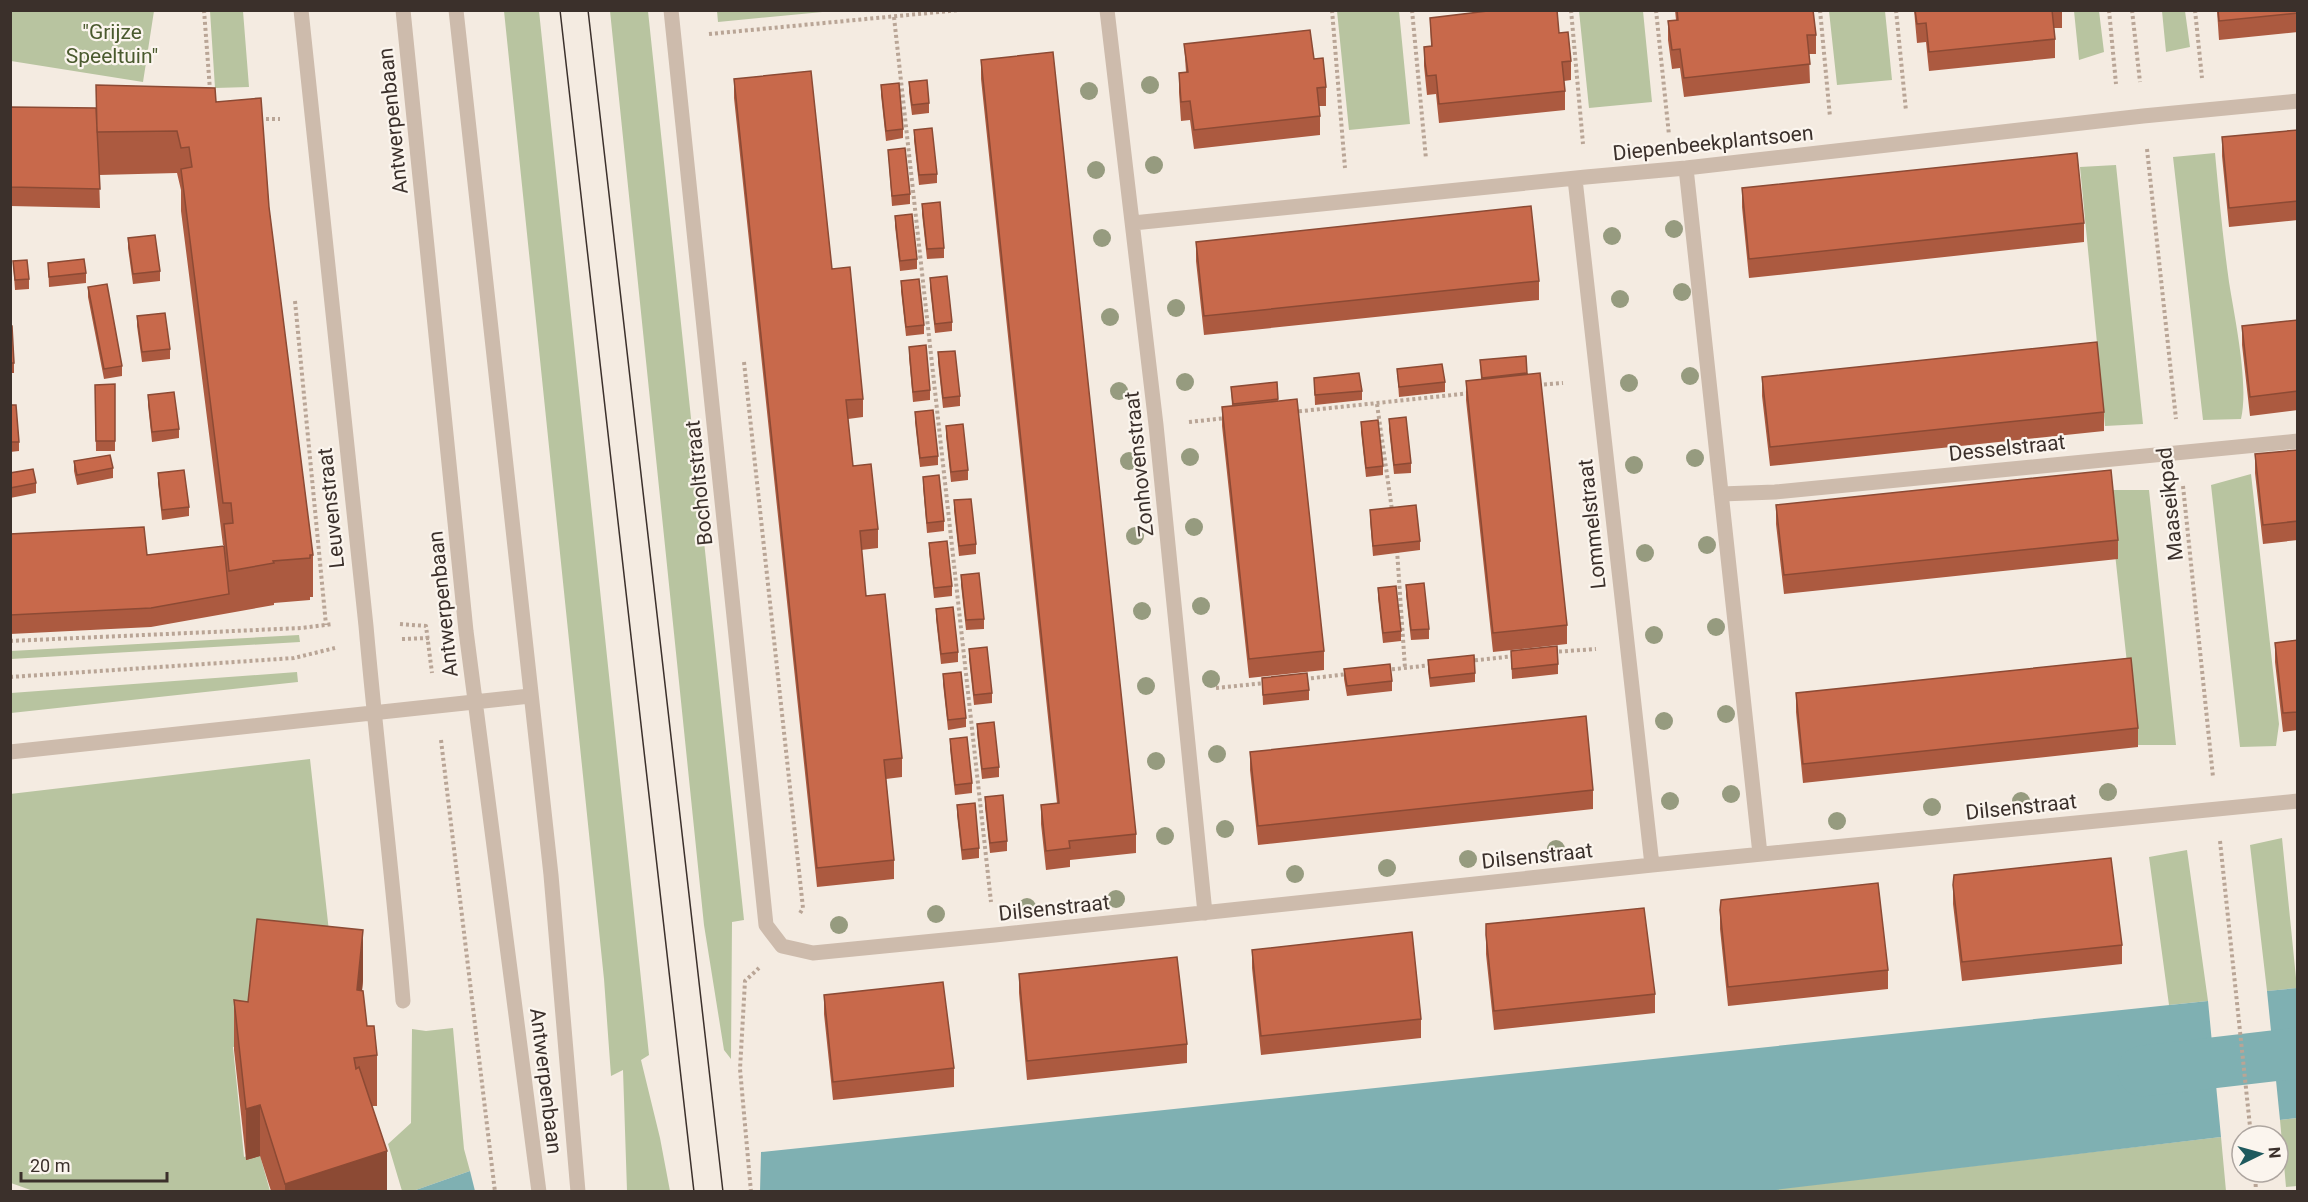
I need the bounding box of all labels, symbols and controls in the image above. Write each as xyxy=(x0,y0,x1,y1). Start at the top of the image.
park label: "Grijze Speeltuin" xyxy=(66,20,158,68)
street label: Antwerpenbaan xyxy=(373,47,413,195)
street label: Diepenbeekplantsoen xyxy=(1612,121,1814,165)
street label: Zonhovenstraat xyxy=(1119,390,1159,538)
street label: Bocholtstraat xyxy=(680,419,718,547)
street label: Desselstraat xyxy=(1948,430,2067,466)
street label: Leuvenstraat xyxy=(313,446,349,569)
street label: Maaseikpad xyxy=(2152,446,2188,562)
street label: Lommelstraat xyxy=(1573,458,1611,590)
street label: Antwerpenbaan xyxy=(423,530,463,678)
street label: Dilsenstraat xyxy=(1964,789,2078,825)
street label: Dilsenstraat xyxy=(1480,838,1594,874)
street label: Dilsenstraat xyxy=(997,890,1111,926)
street label: Antwerpenbaan xyxy=(525,1007,567,1155)
north arrow xyxy=(2230,1124,2290,1184)
scale bar xyxy=(21,1145,166,1183)
text: N xyxy=(2264,1146,2284,1159)
text: 20 m xyxy=(30,1155,70,1176)

